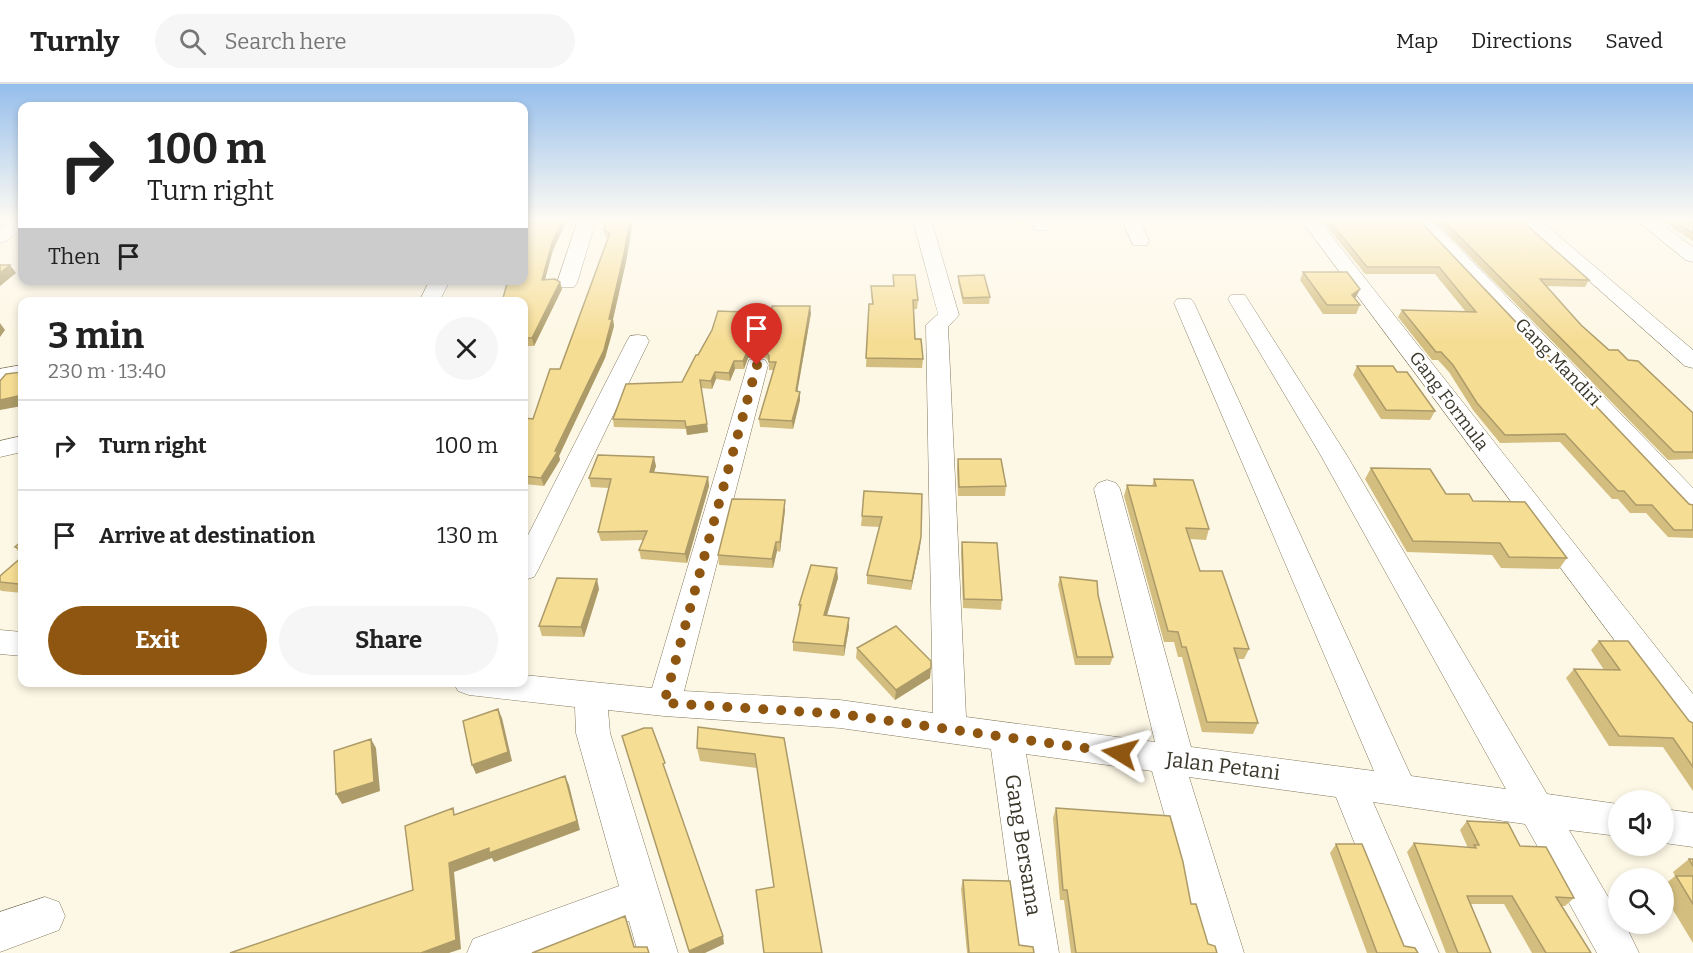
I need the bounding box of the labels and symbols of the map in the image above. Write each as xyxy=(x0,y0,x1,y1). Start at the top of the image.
pin xyxy=(731,303,782,365)
street label: Gang Mandiri xyxy=(1510,313,1606,411)
street label: Gang Formula xyxy=(1405,347,1494,455)
position arrow xyxy=(1088,721,1152,785)
street label: Jalan Petani xyxy=(1163,746,1282,786)
street label: Gang Bersama xyxy=(999,772,1047,918)

